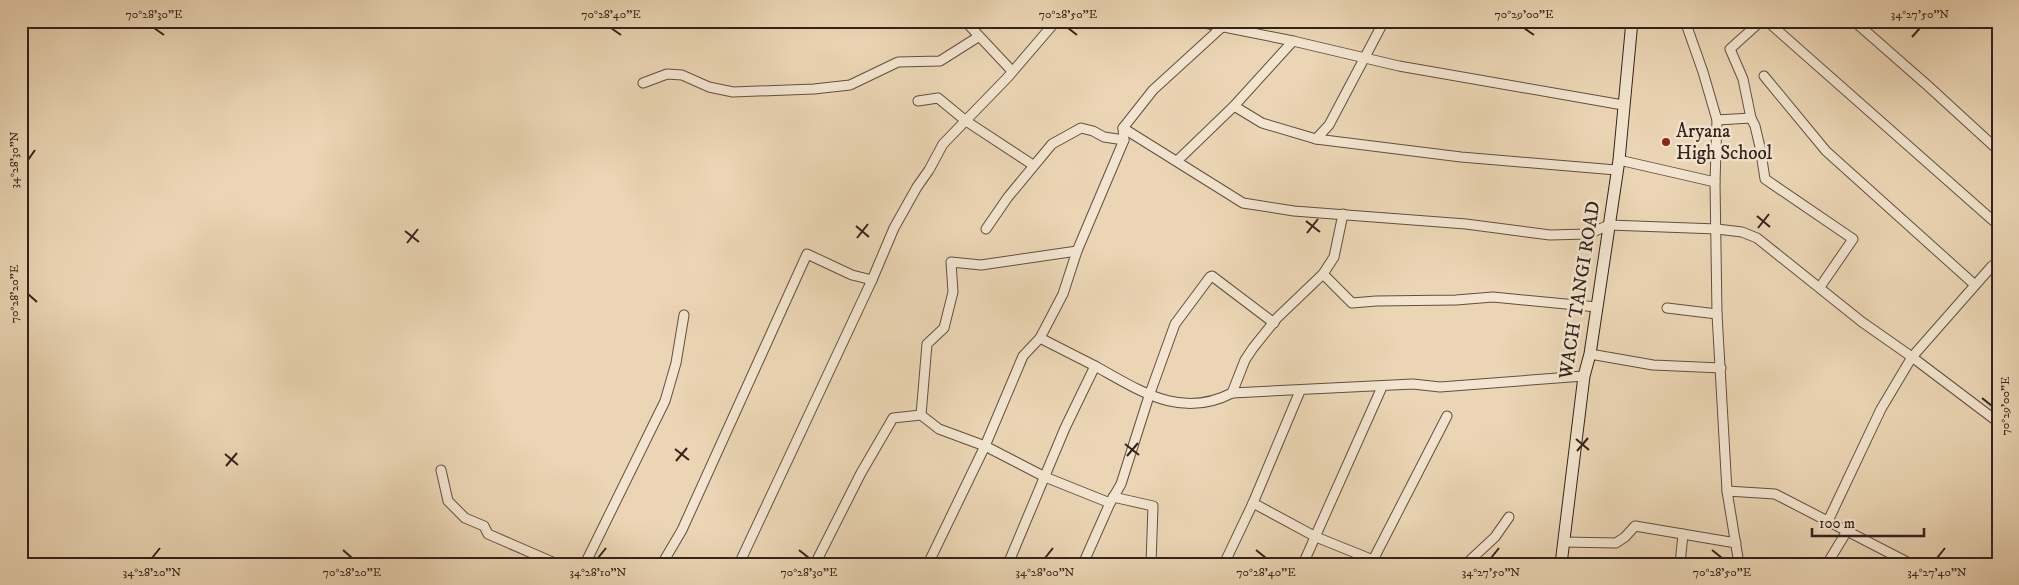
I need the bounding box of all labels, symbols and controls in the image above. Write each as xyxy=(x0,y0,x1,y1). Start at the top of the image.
text: 70°28'30"E xyxy=(126,7,183,22)
text: 70°28'40"E xyxy=(581,7,641,22)
text: 70°28'50"E xyxy=(1039,7,1098,22)
text: 70°29'00"E xyxy=(1495,7,1554,22)
text: 34°27'50"N xyxy=(1891,7,1949,22)
place label: Aryana High School xyxy=(1676,120,1773,165)
text: 34°28'30"N xyxy=(7,131,22,188)
marker: Aryana High School xyxy=(1660,136,1672,148)
street label: WACH TANGI ROAD xyxy=(1554,199,1605,382)
text: 70°28'20"E xyxy=(7,264,22,323)
text: 70°29'00"E xyxy=(1998,376,2013,435)
scale bar xyxy=(1812,505,1924,537)
text: 100 m xyxy=(1819,514,1855,533)
text: 34°28'20"N xyxy=(123,565,181,580)
text: 70°28'20"E xyxy=(323,565,382,580)
text: 34°28'10"N xyxy=(570,565,627,580)
text: 70°28'30"E xyxy=(781,565,838,580)
text: 34°28'00"N xyxy=(1016,565,1075,580)
text: 70°28'40"E xyxy=(1236,565,1296,580)
text: 34°27'50"N xyxy=(1462,565,1520,580)
text: 70°28'50"E xyxy=(1693,565,1752,580)
text: 34°27'40"N xyxy=(1907,565,1967,580)

